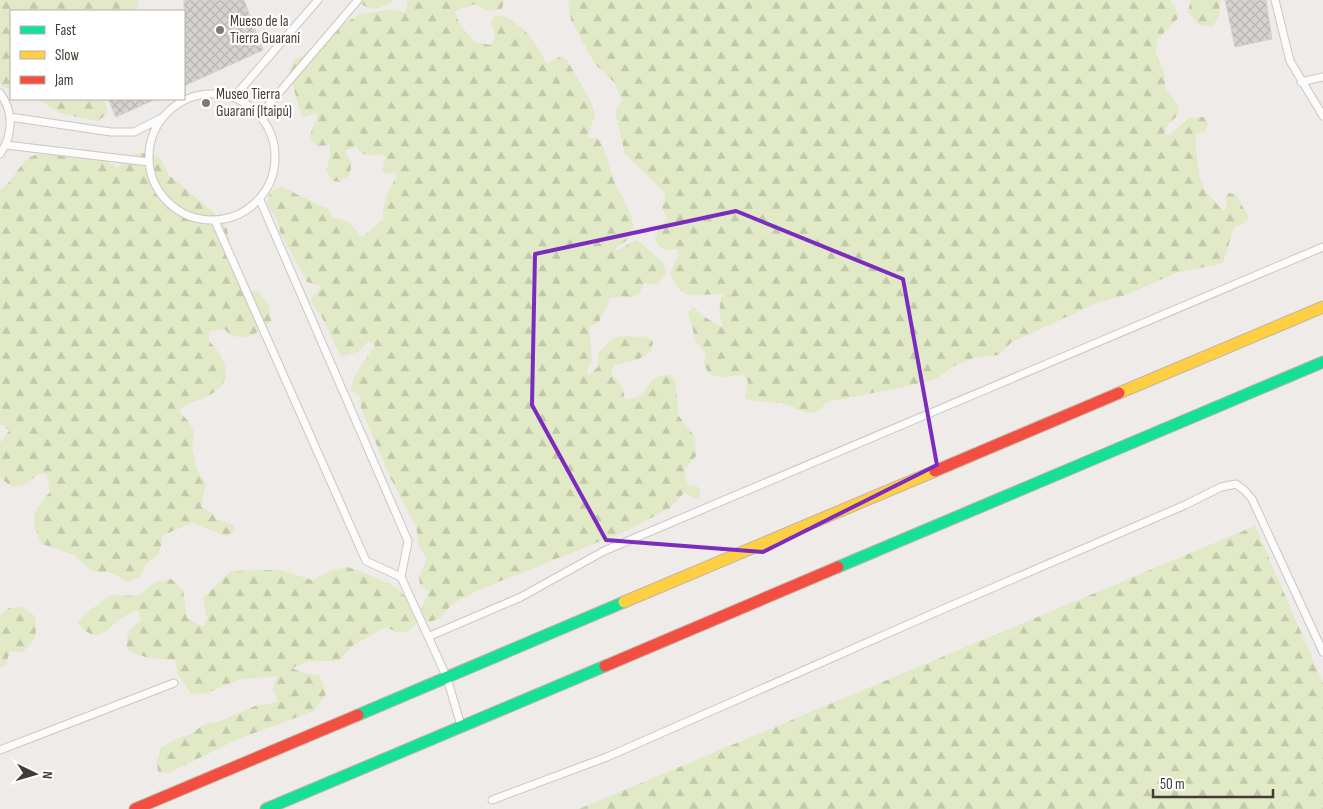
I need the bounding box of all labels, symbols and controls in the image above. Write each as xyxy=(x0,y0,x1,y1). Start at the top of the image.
legend xyxy=(10,10,185,100)
place label: Mueso de la Tierra Guaraní xyxy=(230,12,300,48)
text: Fast xyxy=(55,21,77,40)
marker: Mueso de la Tierra Guaraní xyxy=(214,24,226,36)
text: Slow xyxy=(55,46,79,65)
text: Jam xyxy=(54,71,73,90)
place label: Museo Tierra Guaraní (Itaipú) xyxy=(216,85,292,121)
marker: Museo Tierra Guaraní (Itaipú) xyxy=(200,97,212,109)
north arrow xyxy=(10,749,60,799)
scale bar xyxy=(1153,766,1273,798)
text: N xyxy=(39,771,56,780)
text: 50 m xyxy=(1160,775,1185,794)

